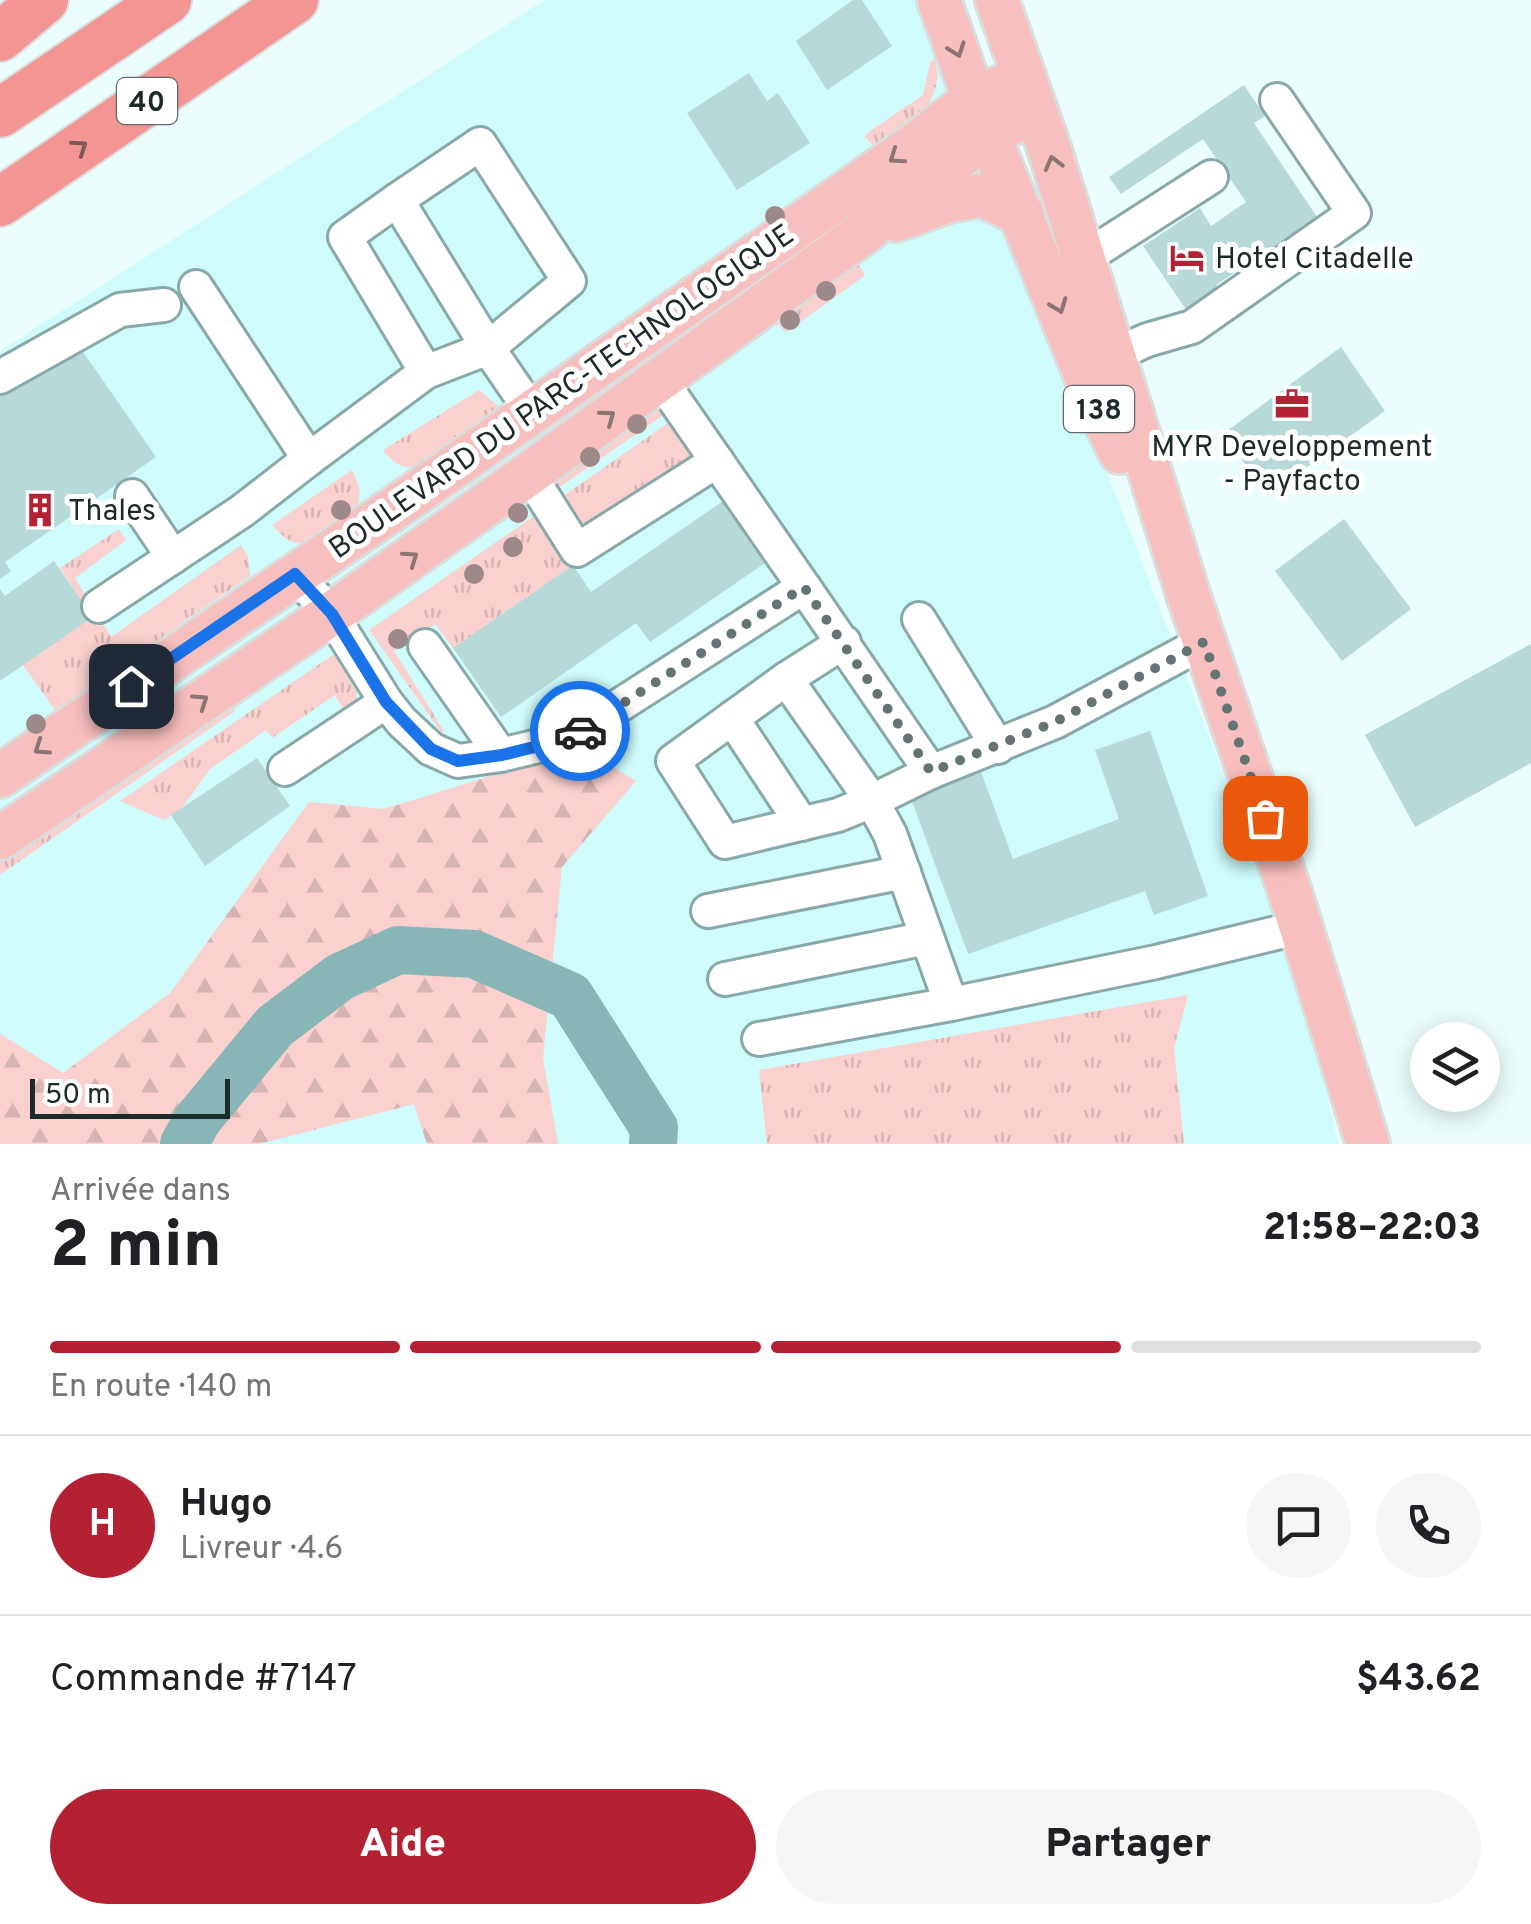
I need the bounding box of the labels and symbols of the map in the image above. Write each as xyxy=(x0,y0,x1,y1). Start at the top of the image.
one-way arrow xyxy=(945,40,966,57)
road number: 40 xyxy=(117,78,177,124)
one-way arrow xyxy=(69,141,88,159)
one-way arrow xyxy=(889,145,908,163)
one-way arrow xyxy=(1043,155,1064,172)
street label: BOULEVARD DU PARC-TECHNOLOGIQUE xyxy=(323,218,802,569)
hotel icon: Hotel Citadelle xyxy=(1168,239,1206,277)
place label: Hotel Citadelle xyxy=(1215,242,1414,279)
one-way arrow xyxy=(1047,297,1067,314)
office icon: MYR Developpement - Payfacto xyxy=(1273,385,1311,423)
road number: 138 xyxy=(1064,386,1134,432)
one-way arrow xyxy=(597,410,616,429)
place label: MYR Developpement - Payfacto xyxy=(1151,430,1433,501)
building icon: Thales xyxy=(21,491,59,529)
place label: Thales xyxy=(68,494,156,531)
one-way arrow xyxy=(400,552,418,569)
pin xyxy=(89,644,174,729)
courier xyxy=(530,681,630,781)
one-way arrow xyxy=(190,695,209,713)
one-way arrow xyxy=(34,736,53,754)
pin xyxy=(1223,776,1308,861)
scale bar xyxy=(30,1074,230,1118)

